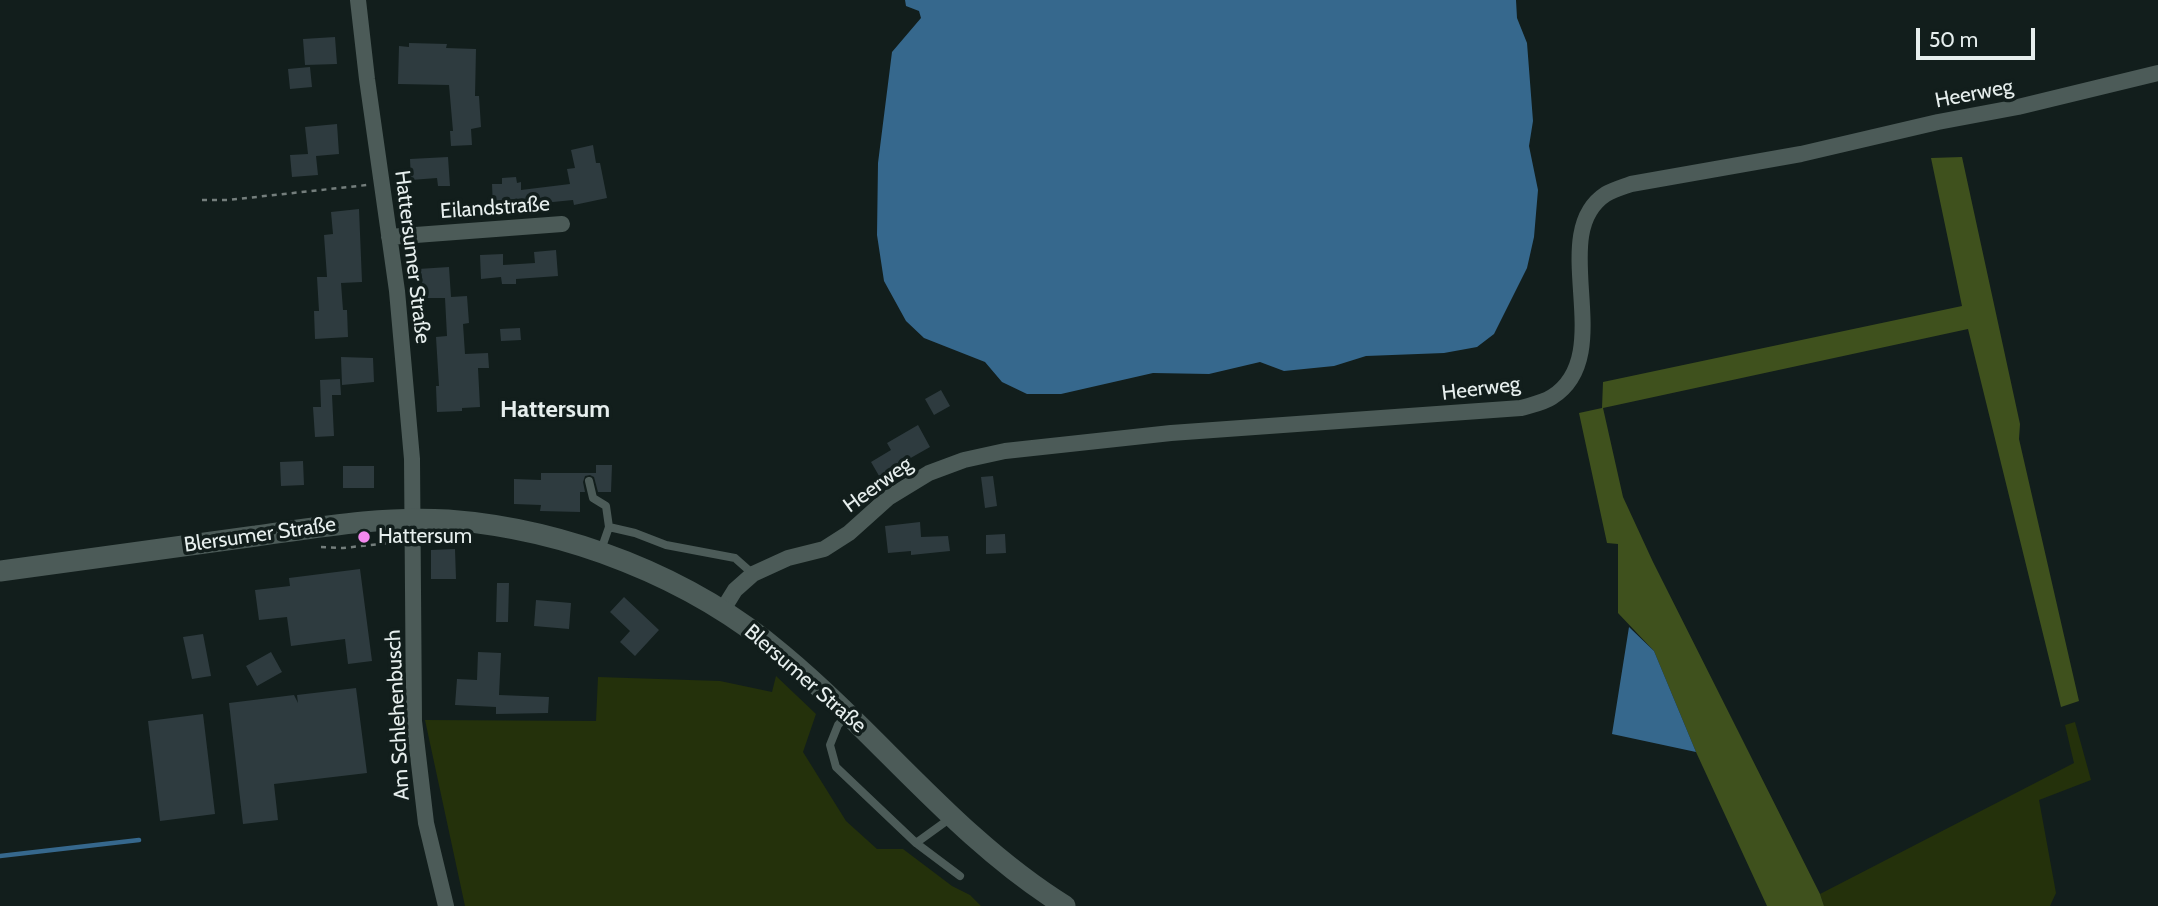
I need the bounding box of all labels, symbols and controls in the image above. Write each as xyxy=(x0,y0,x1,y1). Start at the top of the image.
scale bar xyxy=(1920,14,2039,58)
text: 50 m xyxy=(1929,27,1978,52)
street label: Heerweg xyxy=(1933,74,2015,114)
street label: Hattersumer Straße xyxy=(389,169,435,345)
street label: Eilandstraße xyxy=(439,192,551,224)
street label: Heerweg xyxy=(1440,372,1522,406)
district label: Hattersum xyxy=(500,396,610,424)
street label: Heerweg xyxy=(839,452,917,518)
street label: Blersumer Straße xyxy=(182,512,338,558)
place label: Hattersum xyxy=(378,524,472,550)
marker: Hattersum xyxy=(356,529,372,545)
street label: Blersumer Straße xyxy=(739,619,871,739)
street label: Am Schlehenbusch xyxy=(381,629,415,801)

